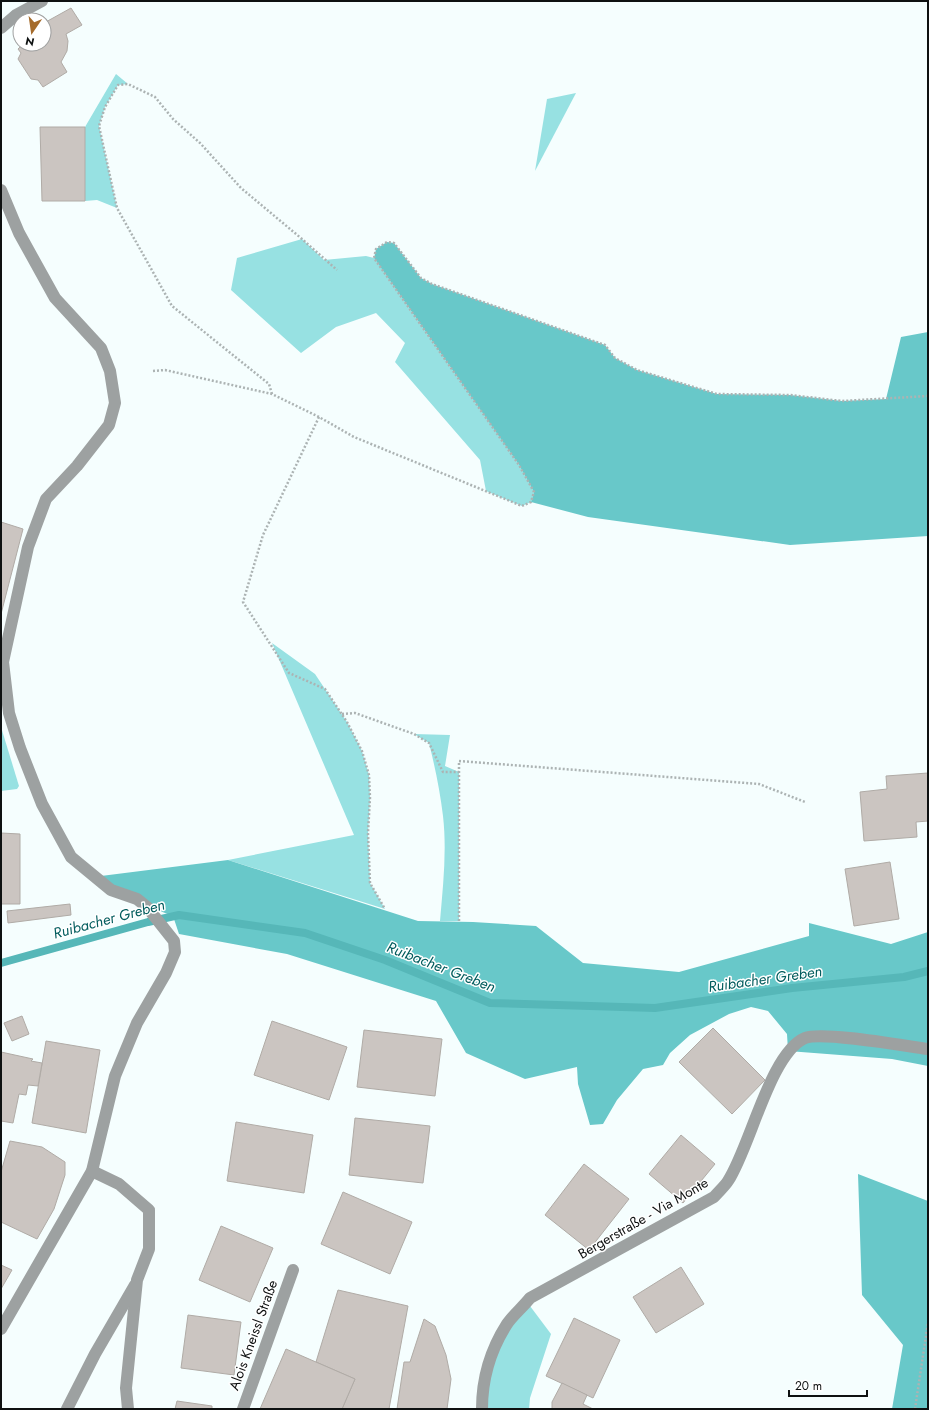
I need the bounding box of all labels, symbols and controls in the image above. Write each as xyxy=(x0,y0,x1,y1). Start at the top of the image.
north arrow xyxy=(12,12,52,52)
text: N xyxy=(24,33,36,51)
water label: Ruibacher Greben xyxy=(51,894,167,944)
water label: Ruibacher Greben xyxy=(383,936,499,998)
water label: Ruibacher Greben xyxy=(707,960,823,998)
street label: Bergerstraße - Via Monte xyxy=(574,1173,712,1263)
street label: Alois Kneissl Straße xyxy=(224,1277,282,1393)
scale bar xyxy=(789,1372,867,1398)
text: 20 m xyxy=(795,1377,822,1395)

